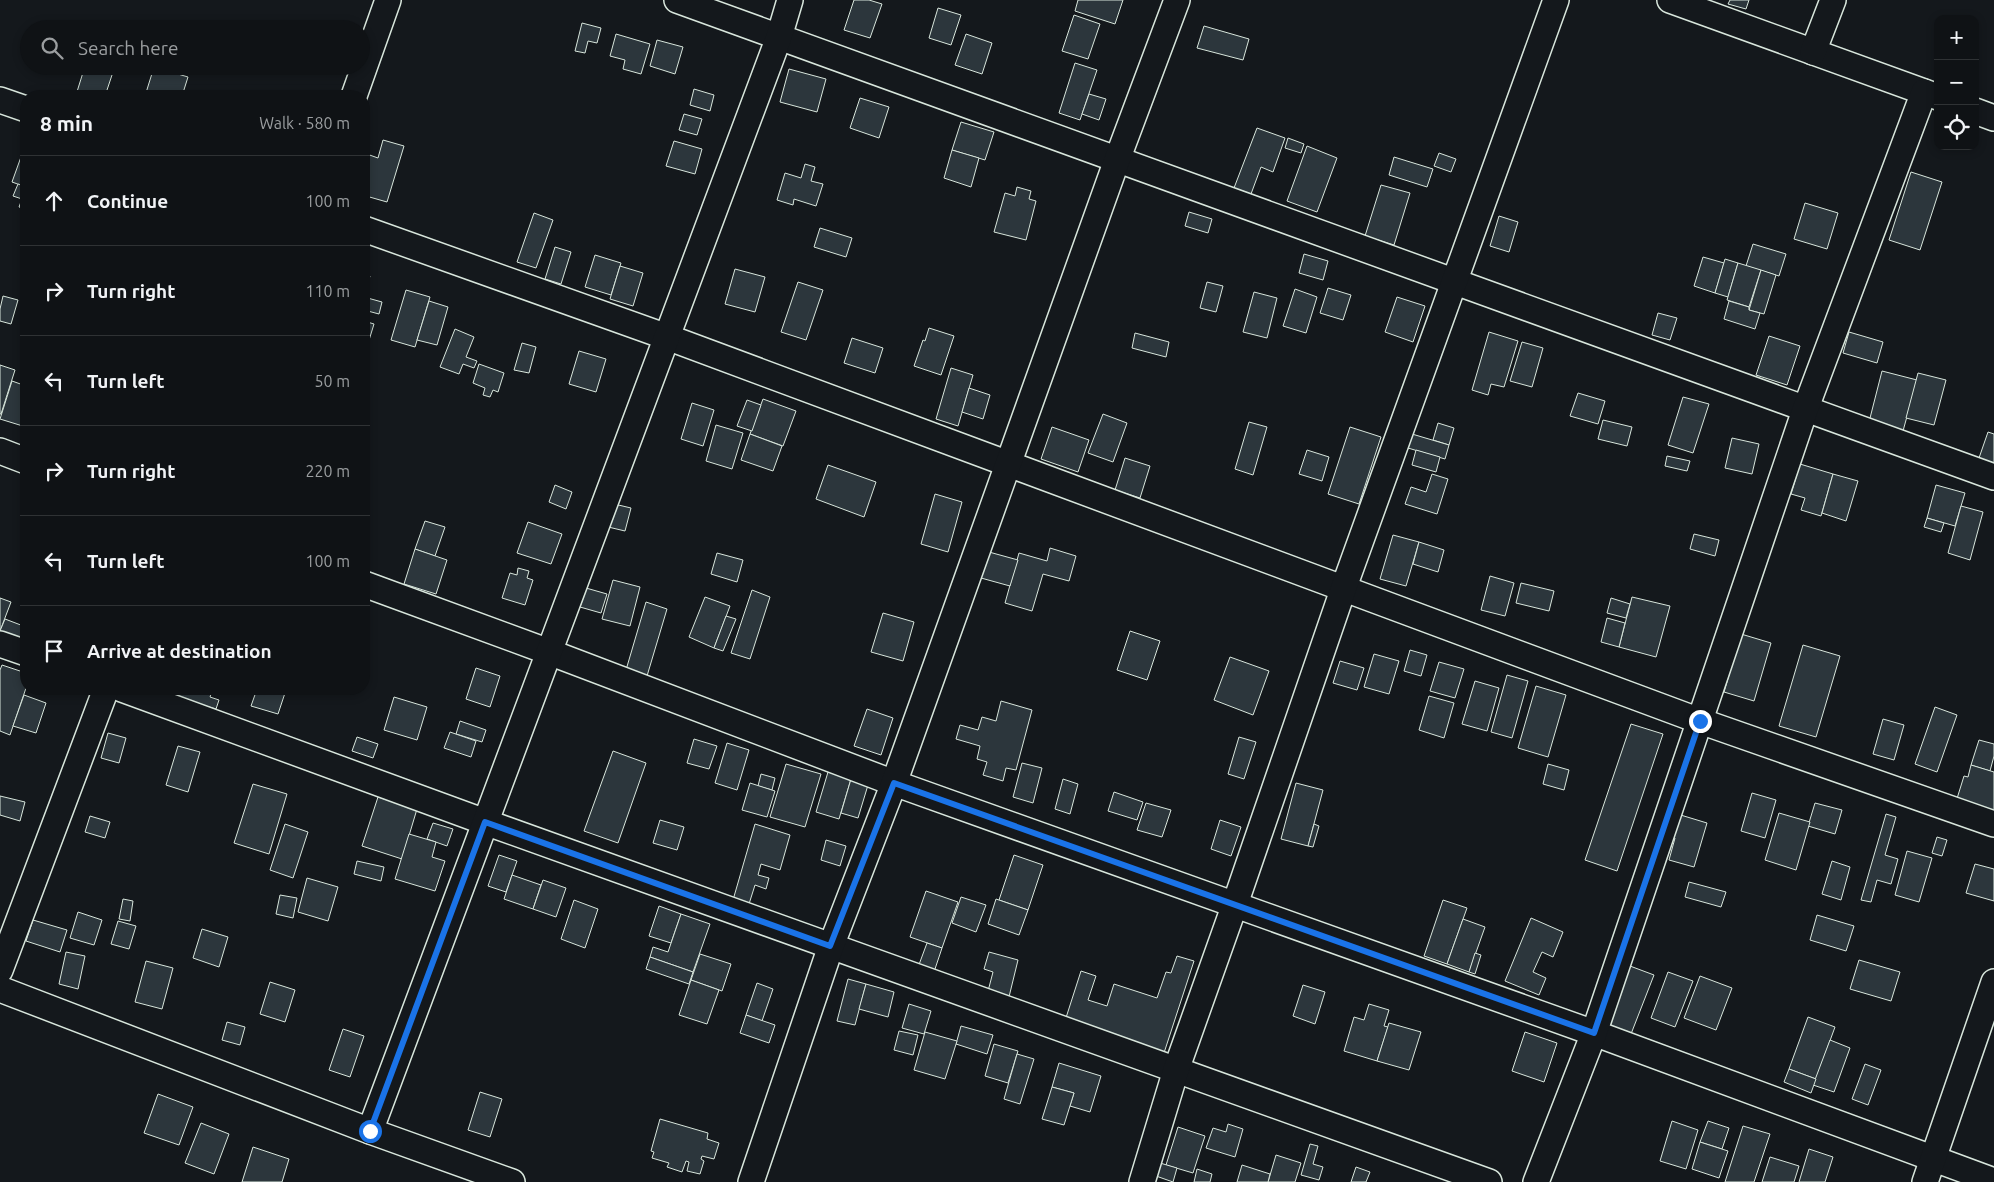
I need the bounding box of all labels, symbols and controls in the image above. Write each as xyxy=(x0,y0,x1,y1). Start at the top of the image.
map controls xyxy=(1934,15,1979,150)
button: + xyxy=(1934,15,1979,60)
search box xyxy=(20,20,370,75)
icon: search xyxy=(38,34,66,62)
text: Search here xyxy=(78,37,178,59)
button: − xyxy=(1934,60,1979,105)
button: locate xyxy=(1934,105,1979,150)
text: 8 min xyxy=(40,111,93,135)
text: Walk · 580 m xyxy=(259,114,350,132)
icon: ahead xyxy=(40,187,68,215)
text: Continue xyxy=(87,190,168,212)
text: 100 m xyxy=(305,192,350,210)
icon: right xyxy=(40,277,68,305)
text: Turn right xyxy=(87,280,175,302)
text: 110 m xyxy=(305,282,350,300)
icon: left xyxy=(40,367,68,395)
text: Turn left xyxy=(87,370,165,392)
text: 50 m xyxy=(314,372,350,390)
icon: right xyxy=(40,457,68,485)
text: Turn right xyxy=(87,460,175,482)
text: 220 m xyxy=(305,462,350,480)
icon: left xyxy=(40,547,68,575)
text: Turn left xyxy=(87,550,165,572)
text: 100 m xyxy=(305,552,350,570)
icon: arrive xyxy=(40,637,68,665)
text: Arrive at destination xyxy=(87,640,272,662)
route end xyxy=(1689,710,1712,733)
route start xyxy=(359,1120,382,1143)

